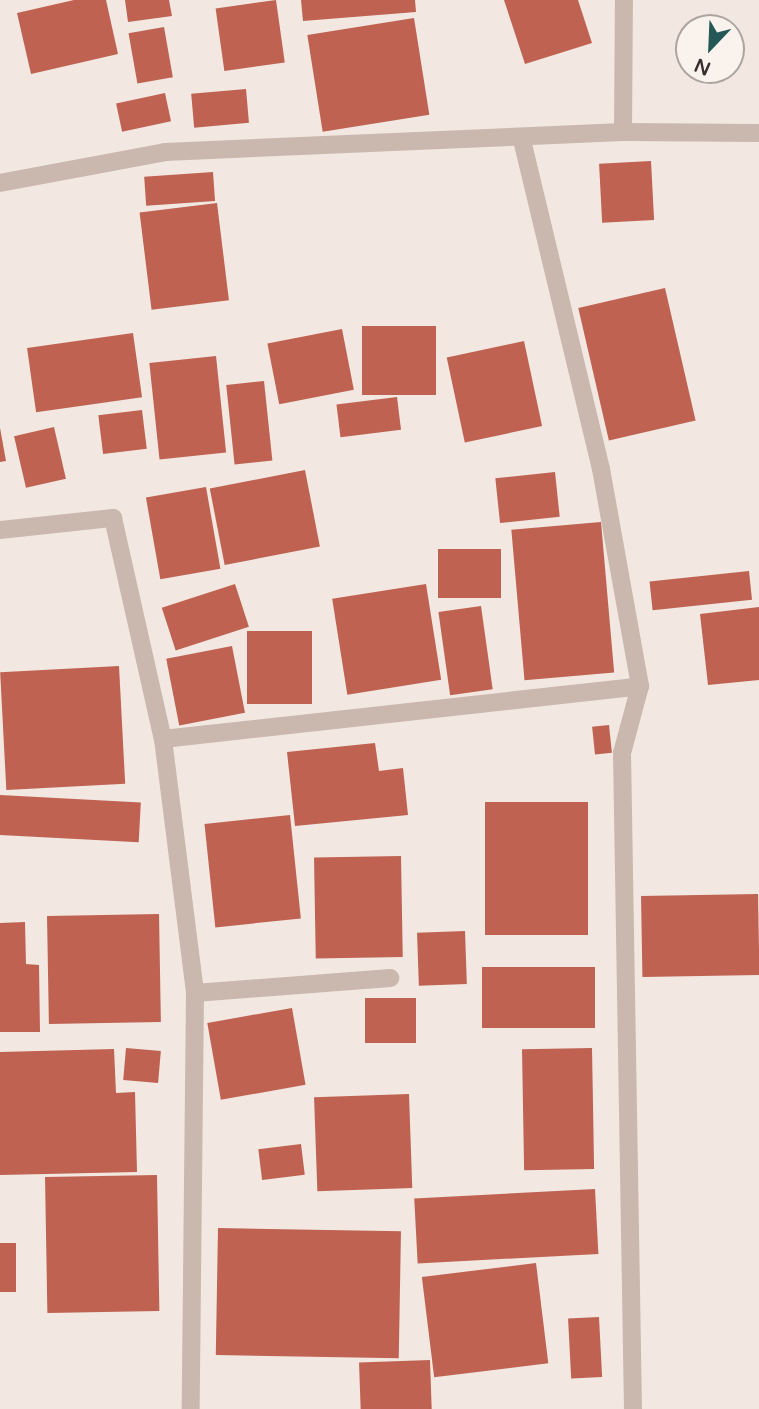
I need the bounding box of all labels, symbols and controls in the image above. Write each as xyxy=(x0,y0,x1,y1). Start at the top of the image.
north arrow xyxy=(675,14,745,84)
text: N xyxy=(691,53,714,80)

